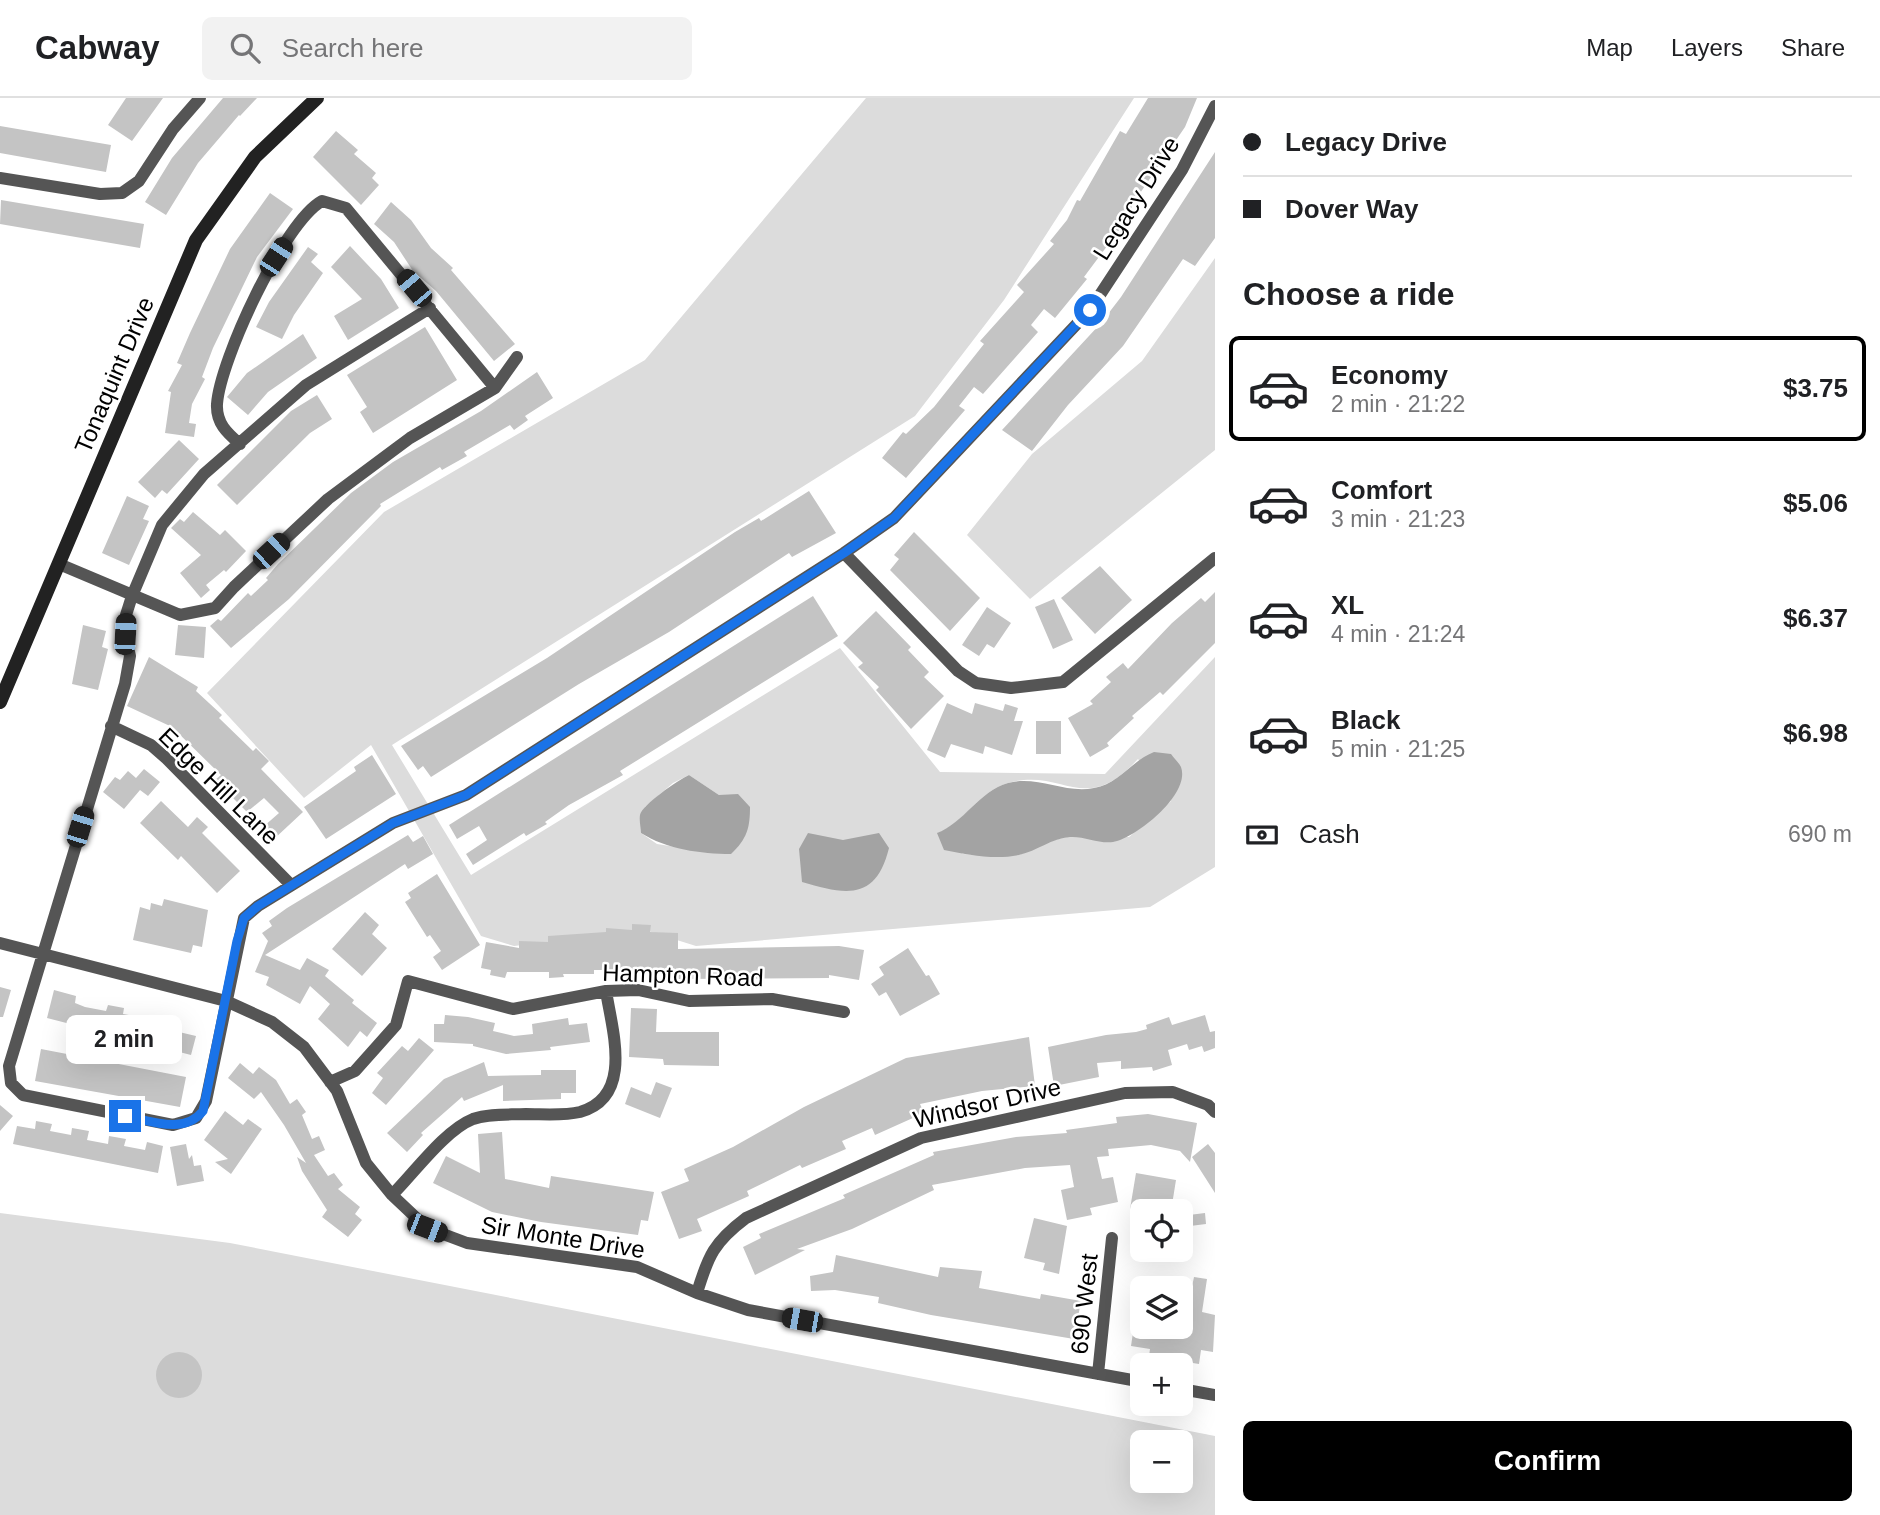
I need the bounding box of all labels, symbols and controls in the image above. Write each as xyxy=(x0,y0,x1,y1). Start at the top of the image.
search box xyxy=(202,17,692,80)
text: Cabway xyxy=(35,29,160,66)
icon: search xyxy=(226,29,264,67)
text: Search here xyxy=(282,33,423,63)
text: Map xyxy=(1586,34,1633,61)
text: Layers xyxy=(1671,34,1743,61)
text: Share xyxy=(1781,34,1845,61)
text: Legacy Drive xyxy=(1285,127,1447,157)
street label: Legacy Drive xyxy=(1087,131,1185,265)
text: Dover Way xyxy=(1285,194,1418,224)
car xyxy=(256,234,297,280)
car xyxy=(393,265,436,311)
text: Choose a ride xyxy=(1243,276,1455,312)
street label: Tonaquint Drive xyxy=(69,293,159,457)
route start xyxy=(1074,294,1106,326)
icon: car xyxy=(1247,357,1310,420)
text: Economy xyxy=(1331,360,1448,390)
text: $3.75 xyxy=(1783,373,1848,403)
text: 2 min · 21:22 xyxy=(1331,391,1465,417)
icon: car xyxy=(1247,472,1310,535)
text: Comfort xyxy=(1331,475,1432,505)
text: $5.06 xyxy=(1783,488,1848,518)
text: 3 min · 21:23 xyxy=(1331,506,1465,532)
car xyxy=(249,529,294,573)
icon: car xyxy=(1247,587,1310,650)
text: XL xyxy=(1331,590,1364,620)
text: $6.37 xyxy=(1783,603,1848,633)
car xyxy=(114,612,137,656)
text: 4 min · 21:24 xyxy=(1331,621,1465,647)
icon: car xyxy=(1247,702,1310,765)
text: Black xyxy=(1331,705,1400,735)
text: $6.98 xyxy=(1783,718,1848,748)
street label: Edge Hill Lane xyxy=(153,722,285,850)
text: 5 min · 21:25 xyxy=(1331,736,1465,762)
car xyxy=(64,804,97,850)
icon: cash xyxy=(1243,816,1281,854)
text: Cash xyxy=(1299,819,1360,849)
text: 690 m xyxy=(1788,821,1852,847)
street label: Hampton Road xyxy=(602,959,764,991)
callout: 2 min xyxy=(67,1014,183,1063)
text: 2 min xyxy=(94,1026,154,1052)
street label: Windsor Drive xyxy=(911,1073,1063,1133)
route end xyxy=(109,1100,141,1132)
map controls xyxy=(1130,1199,1193,1493)
button: locate xyxy=(1130,1199,1193,1262)
car xyxy=(404,1211,451,1245)
street label: Sir Monte Drive xyxy=(479,1211,647,1263)
street label: 690 West xyxy=(1065,1252,1103,1356)
button: layers xyxy=(1130,1276,1193,1339)
car xyxy=(780,1306,825,1334)
button: + xyxy=(1130,1353,1193,1416)
button: Confirm xyxy=(1243,1421,1852,1501)
button: − xyxy=(1130,1430,1193,1493)

